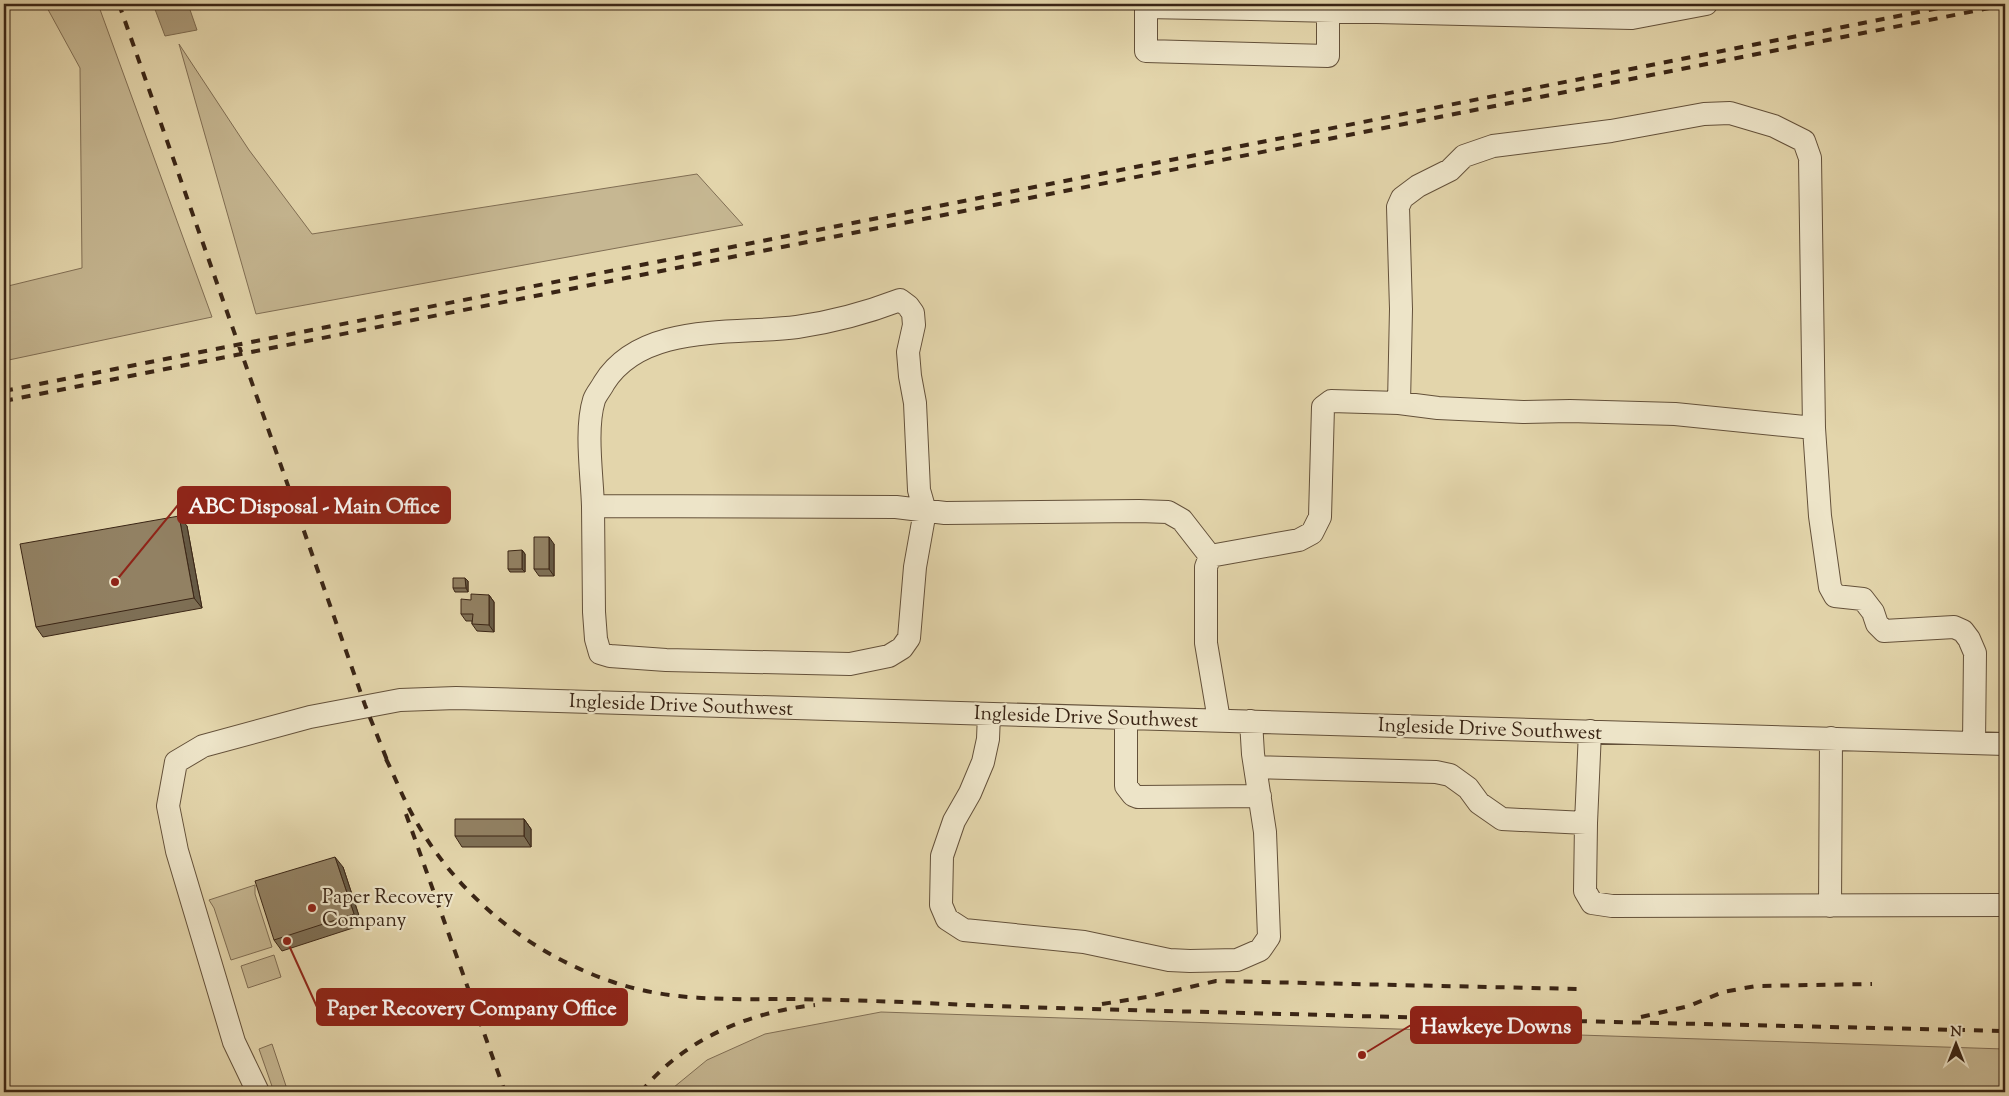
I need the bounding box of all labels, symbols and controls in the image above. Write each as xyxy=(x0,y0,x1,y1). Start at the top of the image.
callout: ABC Disposal - Main Office xyxy=(178,487,450,523)
text: ABC Disposal - Main Office xyxy=(188,493,440,523)
street label: Ingleside Drive Southwest xyxy=(568,688,794,725)
street label: Ingleside Drive Southwest xyxy=(973,700,1199,737)
street label: Ingleside Drive Southwest xyxy=(1377,712,1603,749)
place label: Paper Recovery Company xyxy=(322,884,453,936)
marker: Paper Recovery Company xyxy=(306,902,318,914)
callout: Paper Recovery Company Office xyxy=(317,989,627,1025)
text: Paper Recovery Company Office xyxy=(327,995,617,1025)
callout: Hawkeye Downs xyxy=(1411,1007,1581,1043)
text: Hawkeye Downs xyxy=(1421,1013,1571,1043)
north arrow xyxy=(1932,1018,1982,1068)
text: N xyxy=(1950,1023,1962,1043)

